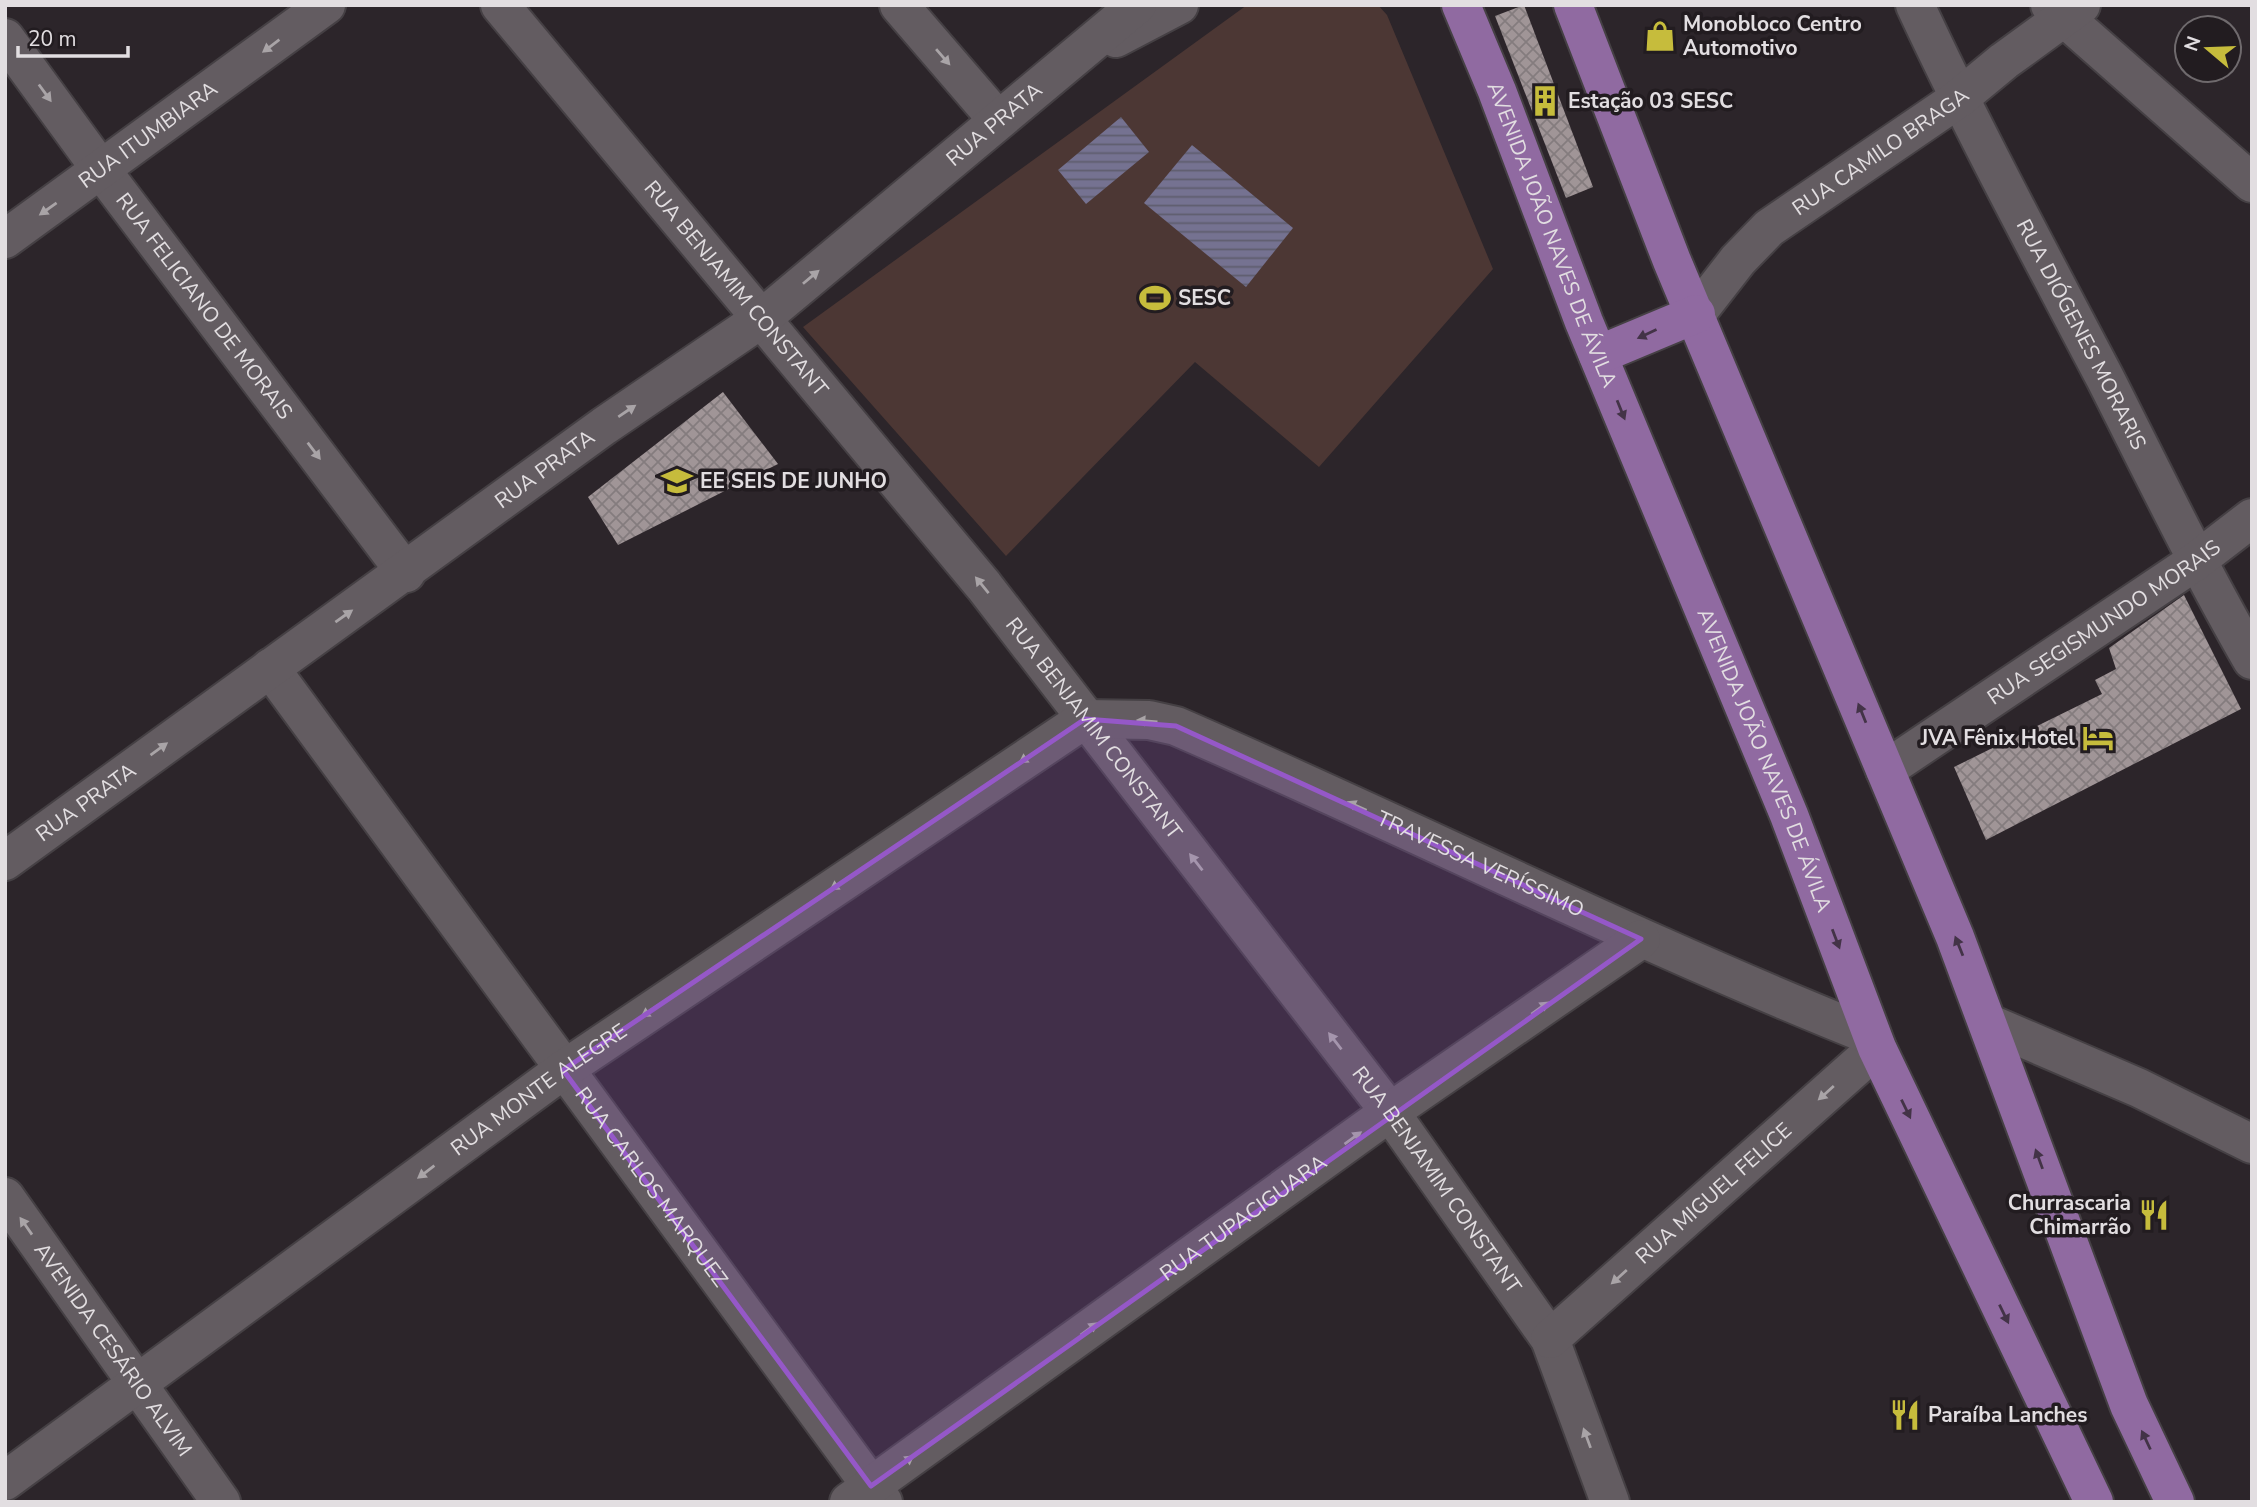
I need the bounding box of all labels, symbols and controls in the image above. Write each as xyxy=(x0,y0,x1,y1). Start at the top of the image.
place label: Monobloco Centro Automotivo xyxy=(1683,10,1862,62)
scale bar xyxy=(18,14,128,58)
north arrow xyxy=(2173,14,2243,84)
shop icon: Monobloco Centro Automotivo xyxy=(1643,19,1677,53)
text: 20 m xyxy=(28,25,77,53)
text: N xyxy=(2178,33,2207,55)
one-way arrow xyxy=(262,39,280,53)
one-way arrow xyxy=(935,48,951,66)
street label: RUA ITUMBIARA xyxy=(73,75,223,195)
street label: RUA PRATA xyxy=(940,76,1048,173)
street label: AVENIDA JOÃO NAVES DE ÁVILA xyxy=(1481,77,1624,392)
street label: RUA CAMILO BRAGA xyxy=(1787,82,1975,222)
one-way arrow xyxy=(38,84,52,102)
building icon: Estação 03 SESC xyxy=(1528,84,1562,118)
place label: Estação 03 SESC xyxy=(1568,87,1733,115)
street label: RUA BENJAMIM CONSTANT xyxy=(638,175,835,403)
street label: RUA FELICIANO DE MORAIS xyxy=(109,187,299,425)
one-way arrow xyxy=(39,202,57,216)
street label: RUA DIÓGENES MORARIS xyxy=(2010,214,2153,454)
one-way arrow xyxy=(802,269,820,284)
sports icon: SESC xyxy=(1138,281,1172,315)
place label: SESC xyxy=(1178,284,1231,312)
one-way arrow xyxy=(1637,329,1657,340)
one-way arrow xyxy=(1616,400,1627,421)
one-way arrow xyxy=(617,404,637,417)
street label: RUA PRATA xyxy=(489,423,600,515)
one-way arrow xyxy=(306,442,321,460)
school or university icon: EE SEIS DE JUNHO xyxy=(660,464,694,498)
place label: EE SEIS DE JUNHO xyxy=(700,467,887,495)
street label: RUA SEGISMUNDO MORAIS xyxy=(1982,533,2226,711)
one-way arrow xyxy=(975,576,990,593)
street label: AVENIDA JOÃO NAVES DE ÁVILA xyxy=(1691,604,1838,916)
one-way arrow xyxy=(335,609,353,623)
street label: RUA BENJAMIM CONSTANT xyxy=(999,612,1189,845)
one-way arrow xyxy=(1856,703,1867,724)
one-way arrow xyxy=(1135,716,1157,727)
hotel icon: JVA Fênix Hotel xyxy=(2081,721,2115,755)
place label: JVA Fênix Hotel xyxy=(1920,724,2075,752)
one-way arrow xyxy=(150,742,168,756)
one-way arrow xyxy=(1018,751,1038,764)
street label: RUA PRATA xyxy=(30,756,142,848)
one-way arrow xyxy=(1347,800,1367,812)
street label: TRAVESSA VERÍSSIMO xyxy=(1372,804,1589,924)
one-way arrow xyxy=(1188,853,1203,871)
one-way arrow xyxy=(830,877,848,891)
one-way arrow xyxy=(1830,929,1841,950)
one-way arrow xyxy=(1953,935,1964,956)
one-way arrow xyxy=(1531,1001,1549,1015)
one-way arrow xyxy=(641,1004,659,1018)
street label: RUA MONTE ALEGRE xyxy=(445,1017,632,1162)
one-way arrow xyxy=(1328,1033,1343,1051)
street label: RUA BENJAMIM CONSTANT xyxy=(1346,1060,1528,1299)
street label: RUA CARLOS MARQUEZ xyxy=(569,1081,734,1292)
one-way arrow xyxy=(1818,1085,1835,1101)
one-way arrow xyxy=(1900,1099,1912,1119)
street label: RUA MIGUEL FELICE xyxy=(1630,1117,1798,1270)
one-way arrow xyxy=(1344,1131,1362,1145)
street label: RUA TUPACIGUARA xyxy=(1154,1148,1332,1287)
one-way arrow xyxy=(2033,1148,2044,1169)
one-way arrow xyxy=(416,1165,435,1179)
place label: Churrascaria Chimarrão xyxy=(2008,1189,2131,1241)
restaurant icon: Churrascaria Chimarrão xyxy=(2137,1198,2171,1232)
one-way arrow xyxy=(19,1217,33,1235)
street label: AVENIDA CESÁRIO ALVIM xyxy=(28,1237,198,1462)
one-way arrow xyxy=(1611,1268,1628,1284)
one-way arrow xyxy=(1998,1304,2010,1324)
one-way arrow xyxy=(1080,1322,1098,1336)
restaurant icon: Paraíba Lanches xyxy=(1888,1398,1922,1432)
place label: Paraíba Lanches xyxy=(1928,1401,2087,1429)
one-way arrow xyxy=(1581,1427,1592,1448)
one-way arrow xyxy=(2140,1430,2152,1450)
one-way arrow xyxy=(896,1455,914,1469)

